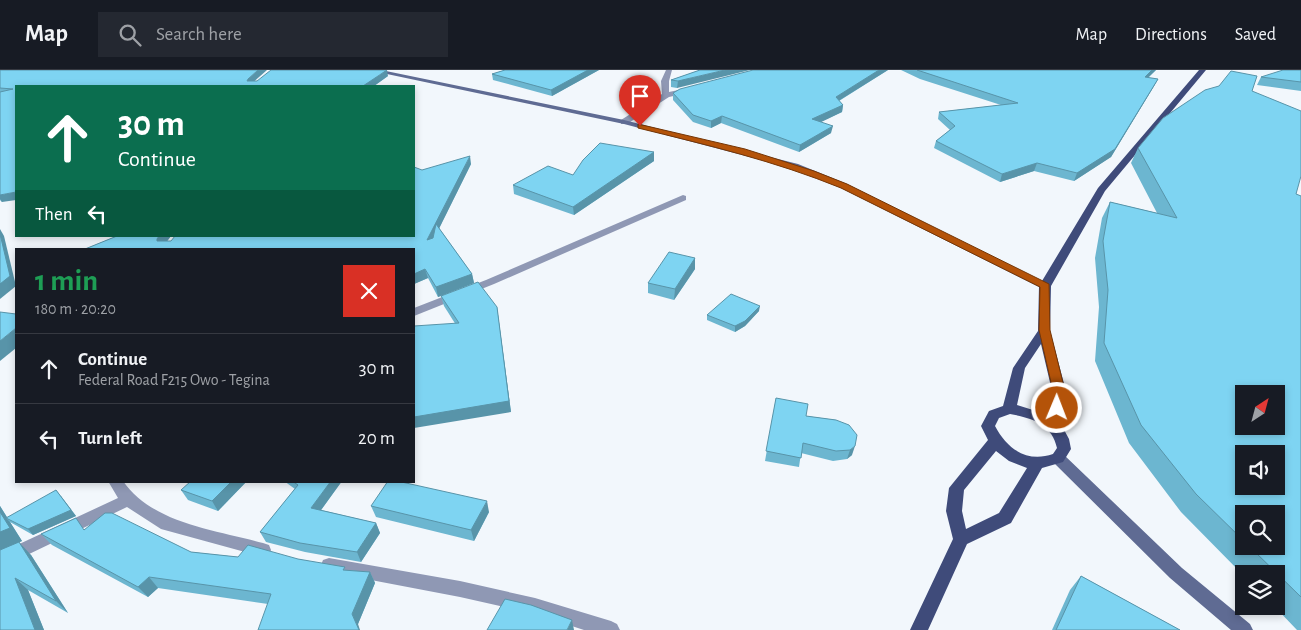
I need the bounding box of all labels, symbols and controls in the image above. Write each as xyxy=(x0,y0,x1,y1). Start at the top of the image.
search box xyxy=(98,12,448,57)
icon: search xyxy=(116,21,144,49)
text: Map xyxy=(25,22,68,46)
text: Search here xyxy=(156,25,242,44)
text: Map xyxy=(1076,26,1107,44)
text: Directions xyxy=(1135,26,1207,44)
text: Saved xyxy=(1235,26,1276,44)
pin xyxy=(619,75,661,126)
icon: arrive xyxy=(626,82,654,110)
icon: ahead xyxy=(35,105,100,170)
text: 30 m xyxy=(118,107,185,142)
text: Continue xyxy=(118,148,196,170)
icon: left xyxy=(83,200,111,228)
text: Then xyxy=(35,205,73,224)
button: close xyxy=(343,265,395,317)
text: 1 min xyxy=(35,266,98,296)
text: 180 m · 20:20 xyxy=(35,301,116,317)
text: Continue xyxy=(78,350,147,369)
icon: ahead xyxy=(35,355,63,383)
text: 30 m xyxy=(359,359,395,378)
text: Federal Road F215 Owo - Tegina xyxy=(78,372,270,388)
position arrow xyxy=(1030,381,1082,433)
north arrow xyxy=(1235,385,1285,435)
map controls xyxy=(1235,385,1285,615)
icon: left xyxy=(35,425,63,453)
text: Turn left xyxy=(78,429,142,448)
text: 20 m xyxy=(358,429,395,448)
button: sound xyxy=(1235,445,1285,495)
button: search xyxy=(1235,505,1285,555)
button: layers xyxy=(1235,565,1285,615)

